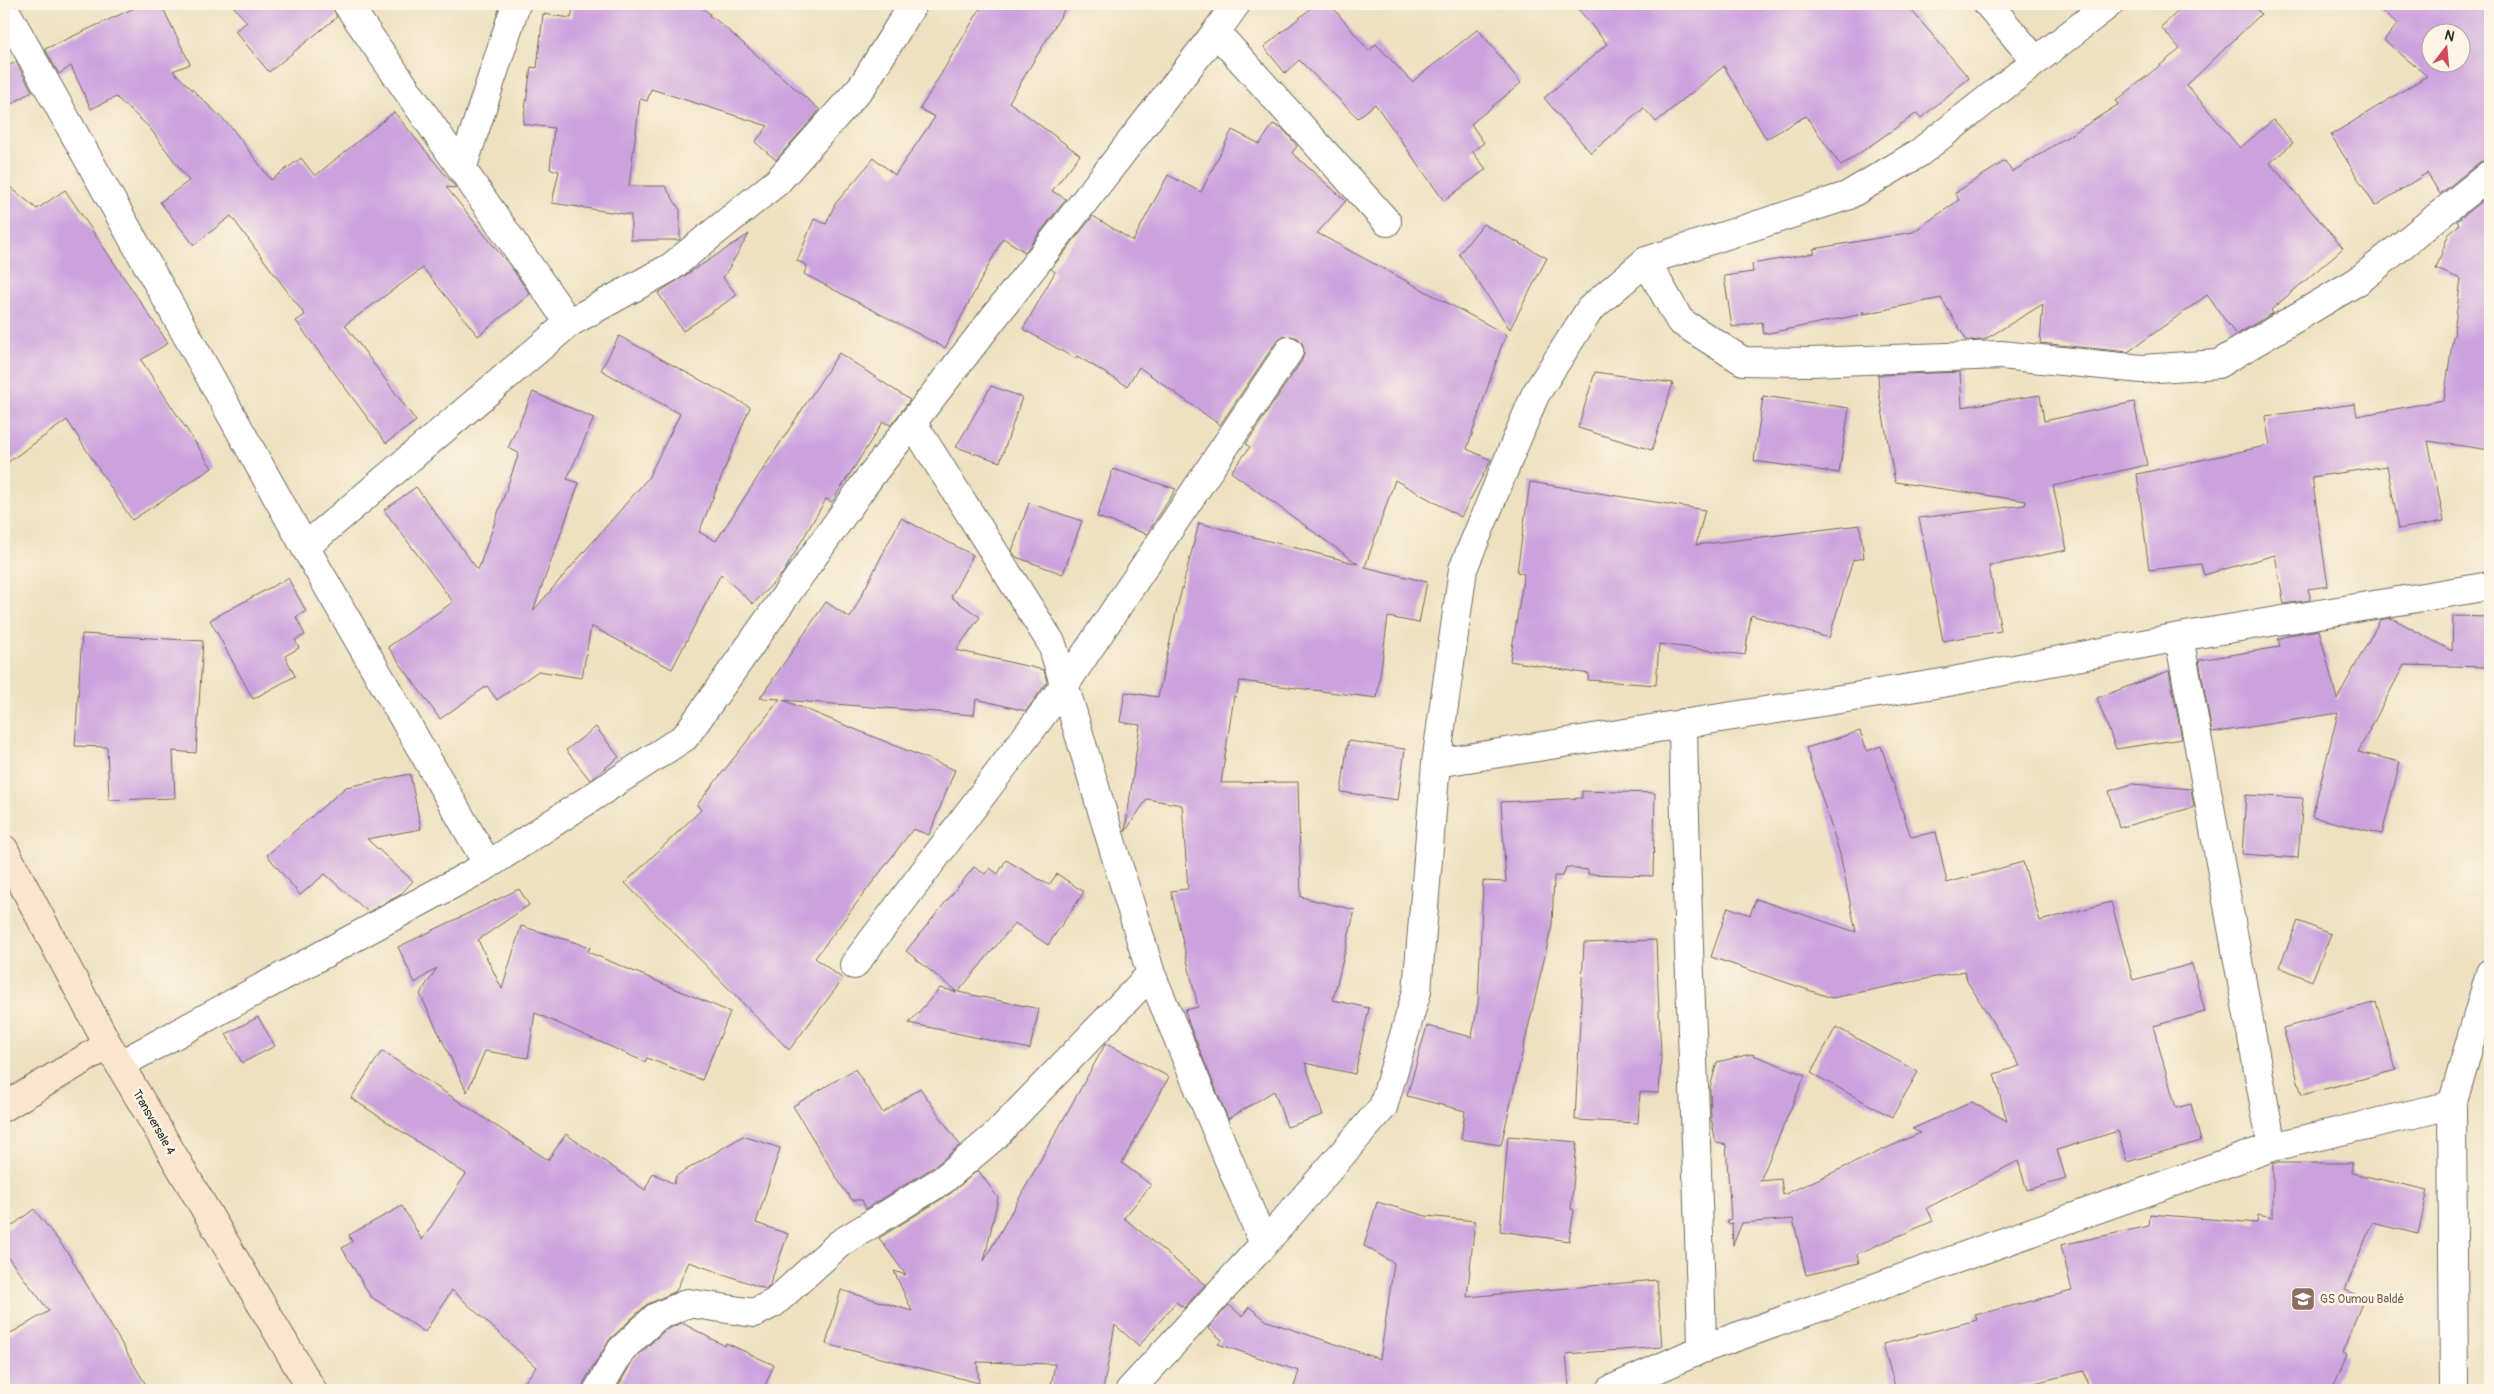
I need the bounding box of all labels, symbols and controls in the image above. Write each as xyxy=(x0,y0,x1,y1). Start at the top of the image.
north arrow xyxy=(2422,22,2472,72)
text: N xyxy=(2443,27,2456,45)
street label: Transversale 4 xyxy=(129,1087,178,1157)
school or university icon: GS Oumou Baldé xyxy=(2290,1286,2316,1312)
place label: GS Oumou Baldé xyxy=(2320,1292,2404,1307)

